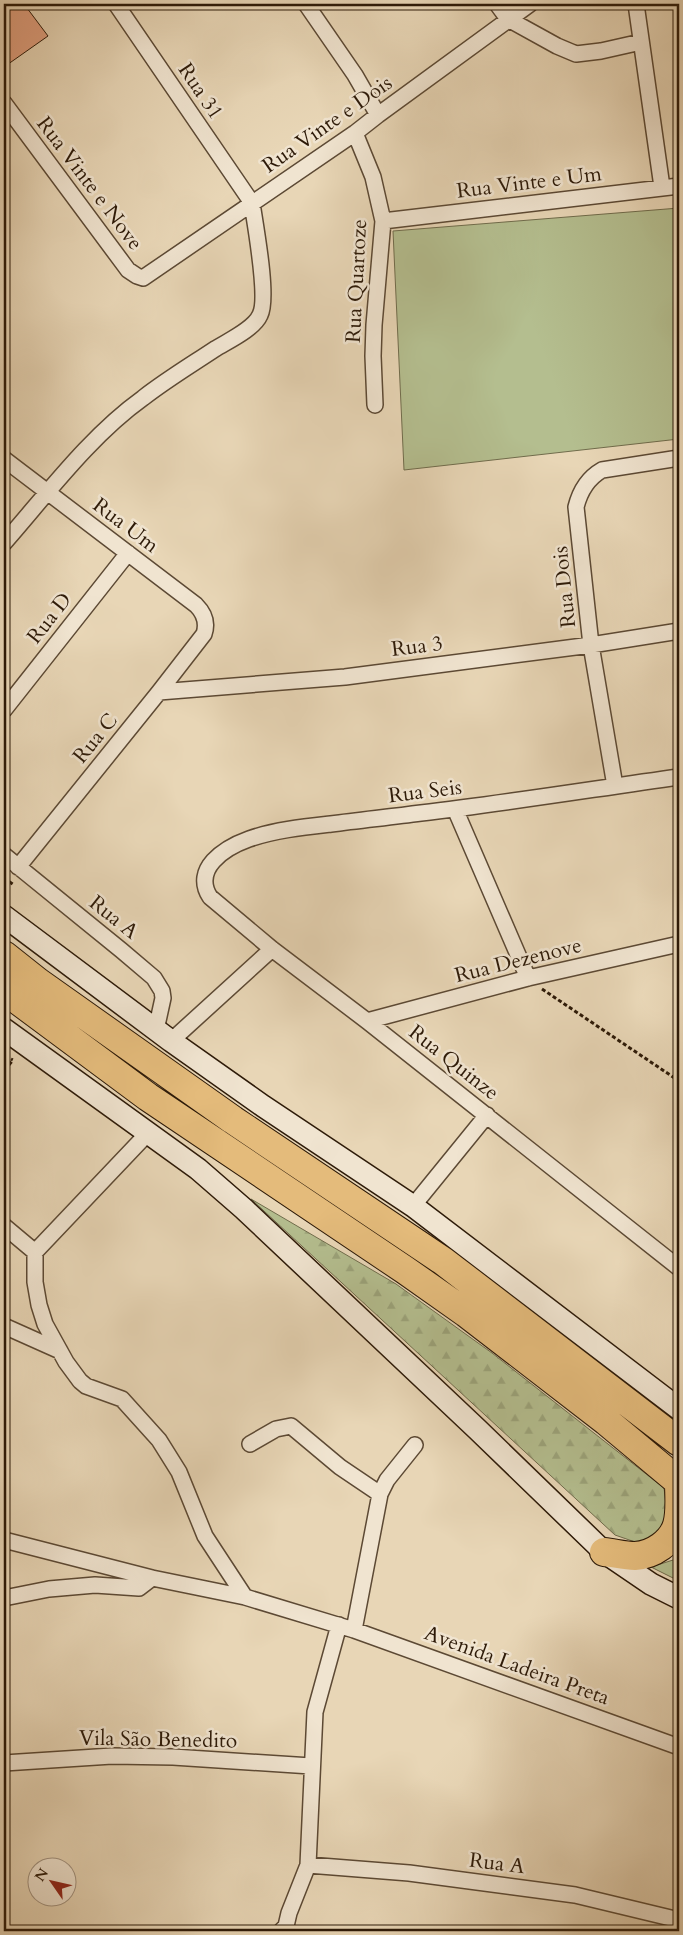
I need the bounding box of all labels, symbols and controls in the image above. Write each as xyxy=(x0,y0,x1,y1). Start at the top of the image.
street label: Rua 31 xyxy=(171,57,230,125)
street label: Rua Vinte e Dois xyxy=(257,69,398,180)
street label: Rua Vinte e Nove xyxy=(30,110,149,256)
street label: Rua Vinte e Um xyxy=(455,159,603,206)
street label: Rua Quartoze xyxy=(339,218,374,344)
street label: Rua Um xyxy=(87,491,165,560)
street label: Rua Dois xyxy=(546,545,583,629)
street label: Rua D xyxy=(20,587,79,650)
street label: Rua 3 xyxy=(390,629,444,664)
street label: Rua C xyxy=(66,707,125,770)
street label: Rua Seis xyxy=(387,773,463,810)
street label: Rua A xyxy=(83,889,145,946)
street label: Rua Dezenove xyxy=(452,931,585,990)
street label: Rua Quinze xyxy=(403,1018,505,1107)
street label: Avenida Ladeira Preta xyxy=(420,1619,613,1712)
street label: Vila São Benedito xyxy=(79,1724,237,1755)
street label: Rua A xyxy=(468,1846,526,1881)
north arrow xyxy=(28,1858,78,1908)
text: N xyxy=(30,1865,53,1885)

